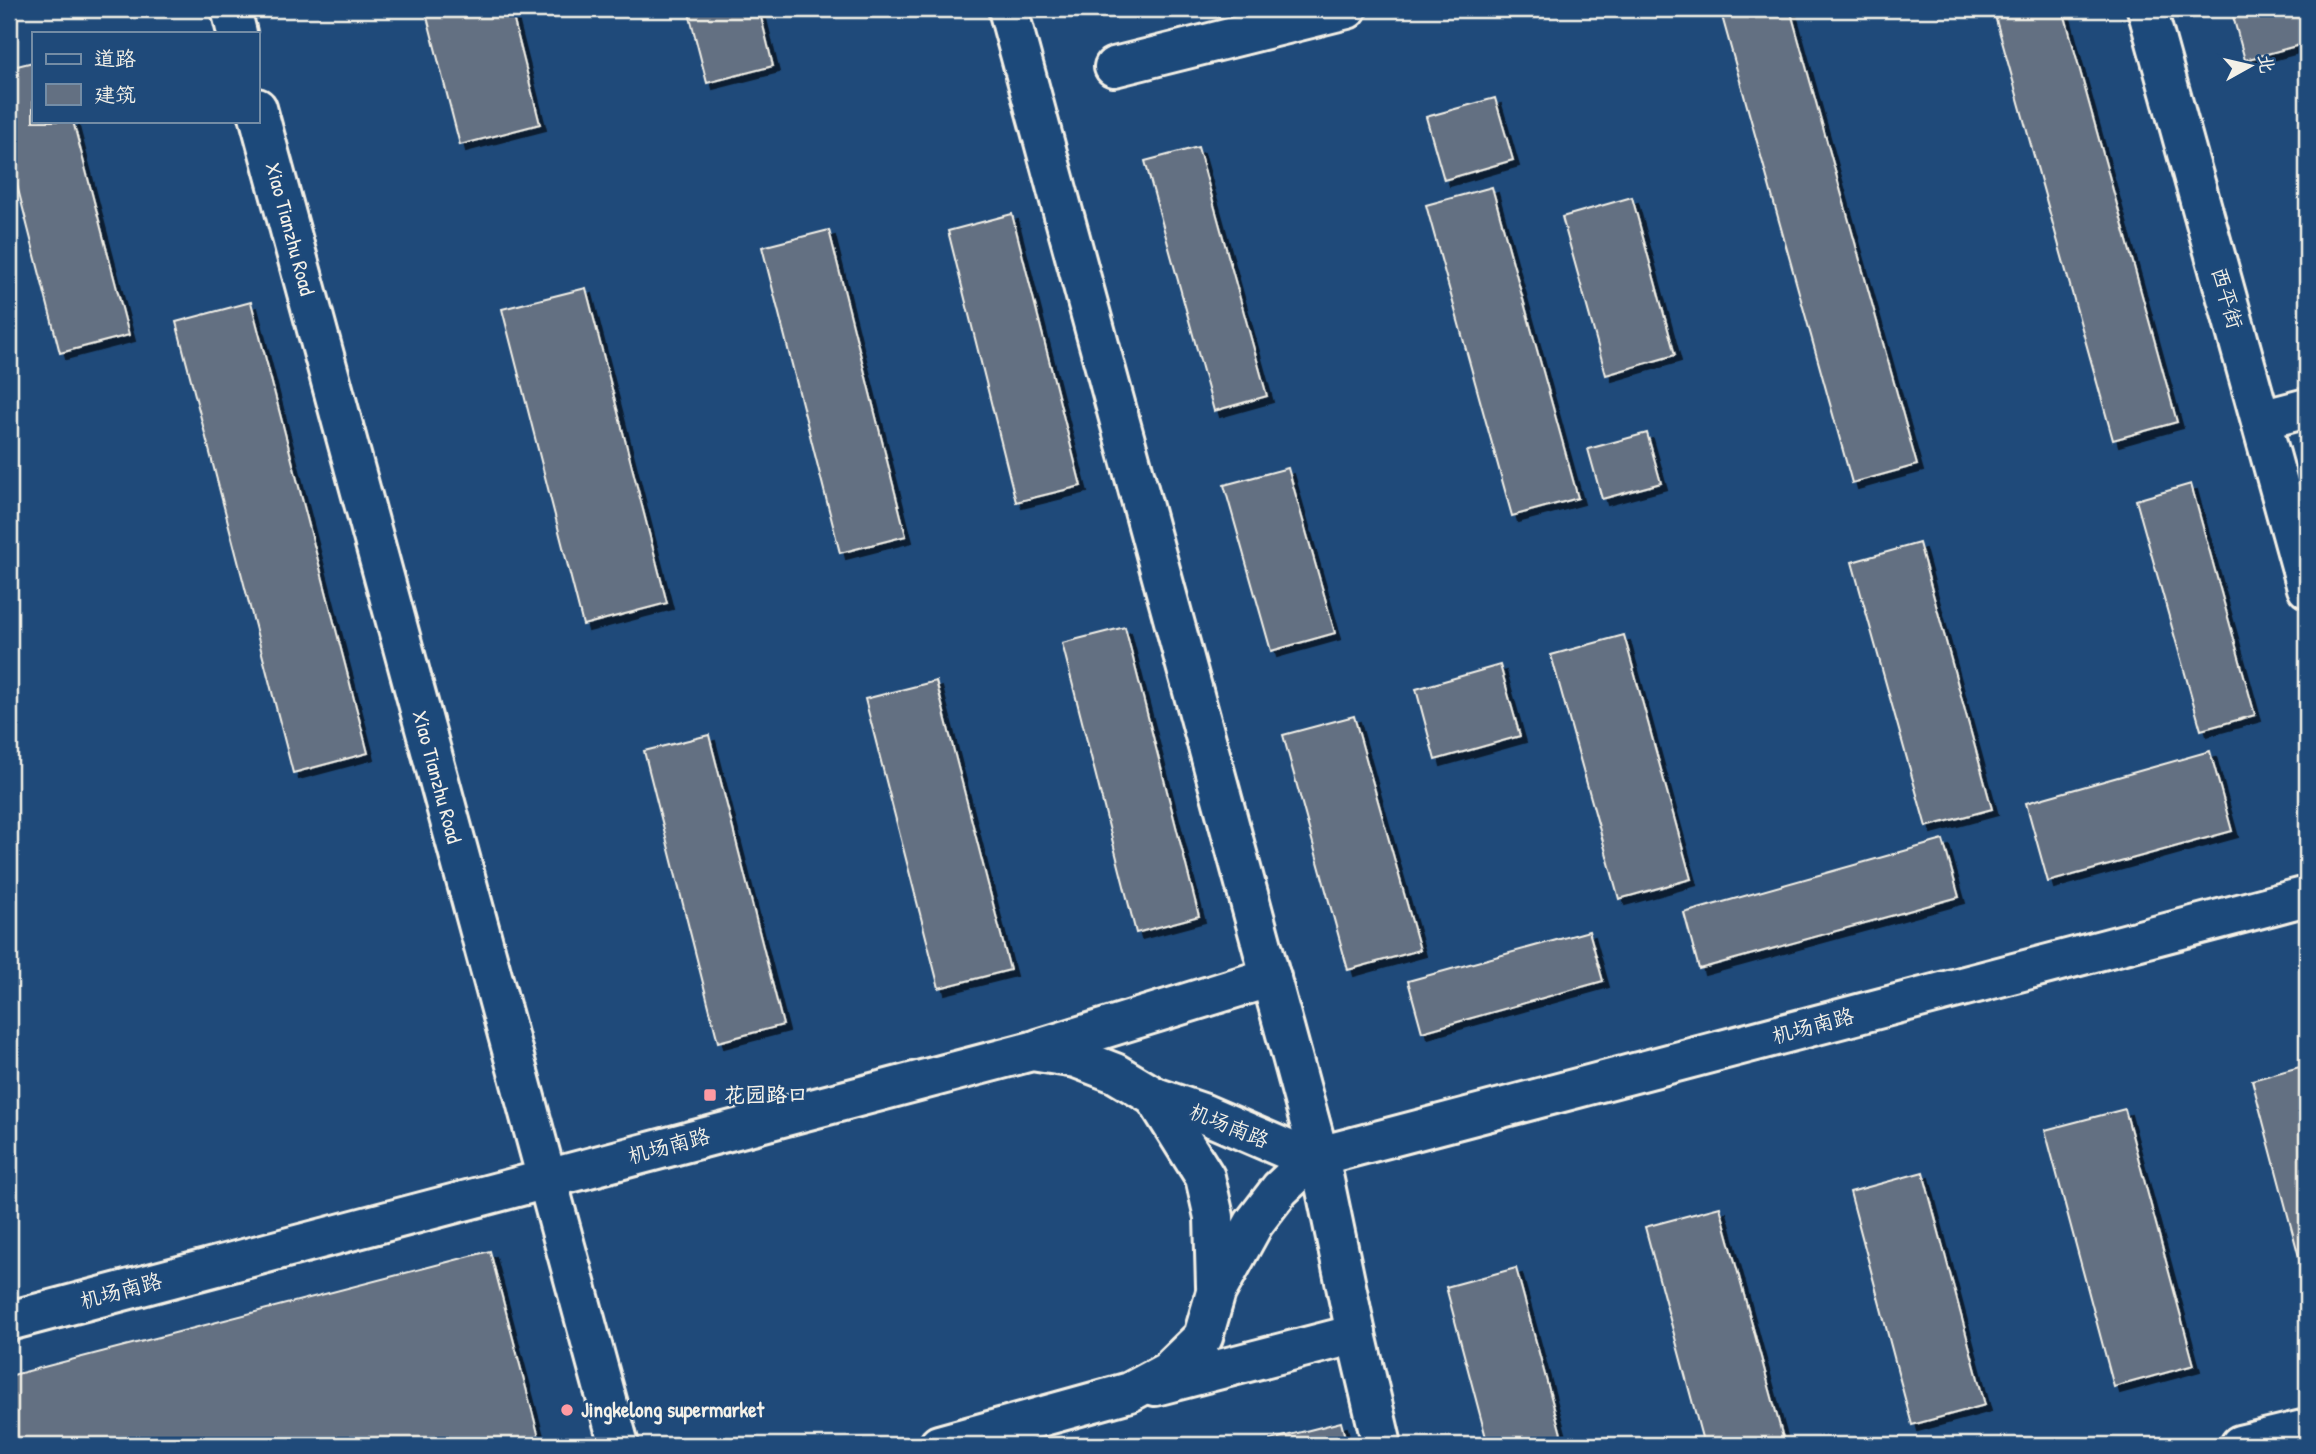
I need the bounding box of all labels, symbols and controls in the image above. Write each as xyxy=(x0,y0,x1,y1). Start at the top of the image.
legend xyxy=(32,32,259,122)
north arrow xyxy=(2214,32,2284,102)
text: 道路 xyxy=(94,44,136,73)
text: 北 xyxy=(2253,52,2281,75)
text: 建筑 xyxy=(94,80,136,109)
street label: Xiao Tianzhu Road xyxy=(259,159,322,299)
street label: 西平街 xyxy=(2205,264,2250,332)
street label: Xiao Tianzhu Road xyxy=(406,707,469,847)
street label: 机场南路 xyxy=(1769,1001,1857,1050)
place label: 花园路口 xyxy=(724,1080,808,1109)
marker: 花园路口 xyxy=(702,1087,718,1103)
street label: 机场南路 xyxy=(1185,1096,1274,1155)
street label: 机场南路 xyxy=(625,1121,713,1170)
street label: 机场南路 xyxy=(77,1266,165,1315)
place label: Jingkelong supermarket xyxy=(581,1395,765,1425)
marker: Jingkelong supermarket xyxy=(559,1402,575,1418)

